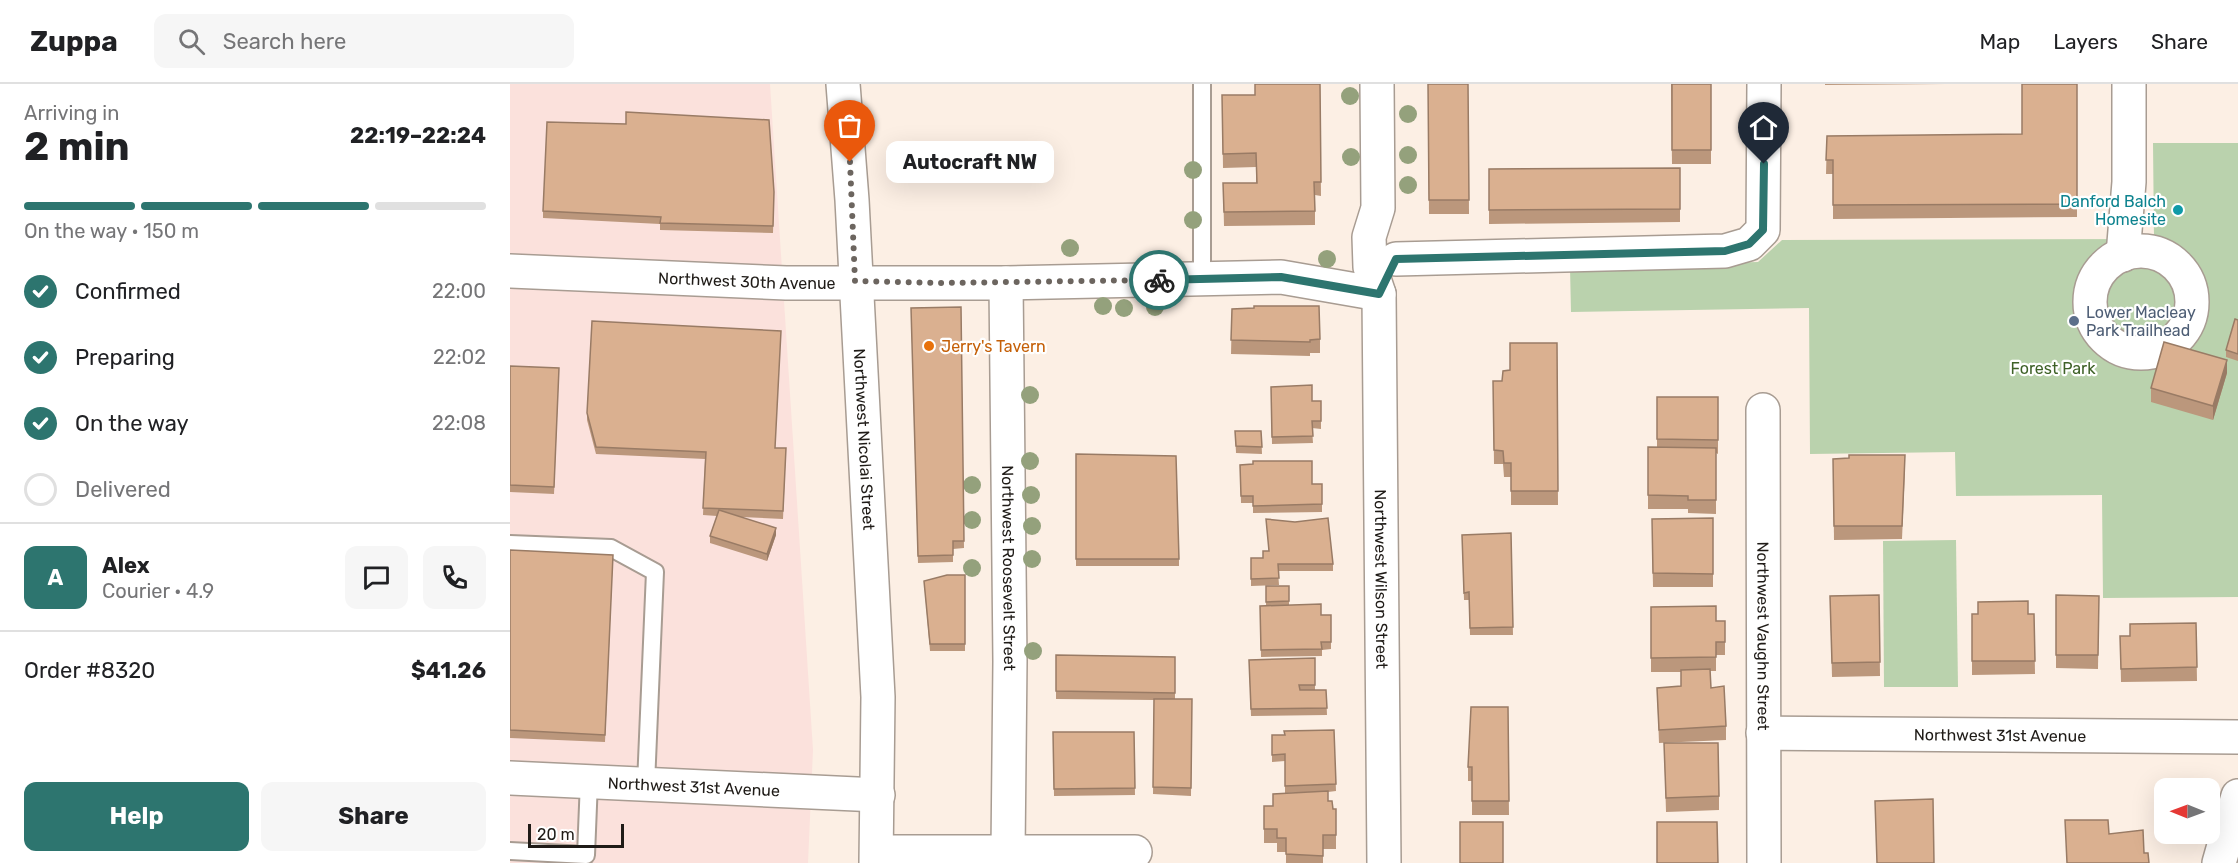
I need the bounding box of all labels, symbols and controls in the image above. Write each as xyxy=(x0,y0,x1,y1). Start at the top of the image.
search box xyxy=(154,14,574,68)
text: Zuppa xyxy=(30,25,118,58)
icon: search xyxy=(175,25,208,58)
text: Search here xyxy=(223,28,346,55)
text: Map xyxy=(1979,29,2020,54)
text: Layers xyxy=(2053,29,2118,54)
text: Share xyxy=(2151,29,2208,54)
pin xyxy=(824,100,875,162)
text: Arriving in xyxy=(24,101,119,125)
pin xyxy=(1738,102,1789,164)
icon: bag xyxy=(833,109,866,142)
icon: home xyxy=(1747,111,1780,144)
text: 22:19–22:24 xyxy=(350,122,486,149)
text: 2 min xyxy=(24,124,130,170)
callout: Autocraft NW xyxy=(886,141,1054,183)
text: Autocraft NW xyxy=(903,150,1037,174)
place label: Danford Balch Homesite xyxy=(2060,192,2166,229)
marker: Danford Balch Homesite xyxy=(2171,203,2185,217)
text: On the way · 150 m xyxy=(24,219,199,243)
courier xyxy=(1129,250,1189,310)
icon: bike xyxy=(1143,264,1176,297)
street label: Northwest 30th Avenue xyxy=(658,268,836,293)
icon: check xyxy=(24,275,57,308)
text: Confirmed xyxy=(75,278,181,305)
text: 22:00 xyxy=(432,279,486,303)
place label: Lower Macleay Park Trailhead xyxy=(2086,303,2196,340)
marker: Lower Macleay Park Trailhead xyxy=(2067,314,2081,328)
place label: Jerry's Tavern xyxy=(941,337,1046,356)
marker: Jerry's Tavern xyxy=(922,339,936,353)
icon: check xyxy=(24,341,57,374)
text: Preparing xyxy=(75,344,175,371)
text: 22:02 xyxy=(433,345,486,369)
street label: Northwest Nicolai Street xyxy=(850,348,878,531)
park label: Forest Park xyxy=(2011,359,2096,378)
icon: check xyxy=(24,407,57,440)
text: On the way xyxy=(75,410,189,437)
text: 22:08 xyxy=(432,411,486,435)
street label: Northwest Roosevelt Street xyxy=(998,465,1019,671)
text: Delivered xyxy=(75,476,171,503)
street label: Northwest Wilson Street xyxy=(1371,489,1391,669)
street label: Northwest Vaughn Street xyxy=(1753,541,1773,731)
button: chat xyxy=(345,546,408,609)
button: phone xyxy=(423,546,486,609)
text: Alex xyxy=(102,552,150,579)
text: A xyxy=(48,564,63,591)
text: Courier · 4.9 xyxy=(102,579,214,603)
text: Order #8320 xyxy=(24,657,155,684)
text: $41.26 xyxy=(411,657,486,684)
street label: Northwest 31st Avenue xyxy=(1914,725,2086,746)
street label: Northwest 31st Avenue xyxy=(607,774,780,800)
north arrow xyxy=(2154,778,2220,844)
map controls xyxy=(2154,778,2220,844)
button: Help xyxy=(24,782,249,851)
button: Share xyxy=(261,782,486,851)
scale bar xyxy=(528,821,624,848)
text: 20 m xyxy=(537,825,575,844)

